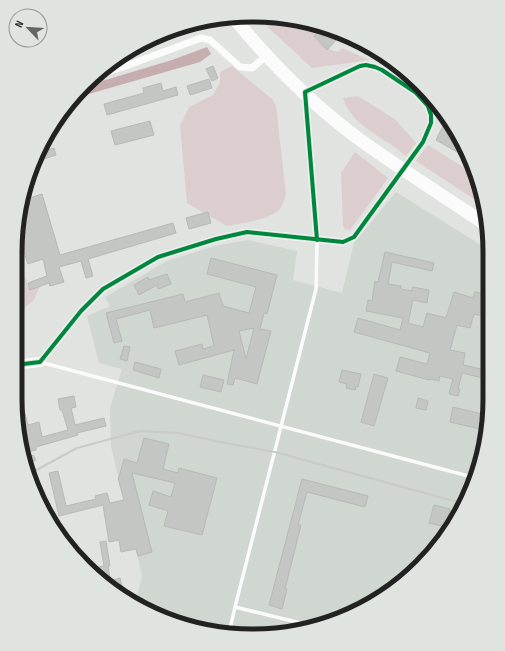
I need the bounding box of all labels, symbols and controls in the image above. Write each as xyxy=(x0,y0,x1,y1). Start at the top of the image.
north arrow xyxy=(8,8,48,48)
text: N xyxy=(12,18,27,29)

